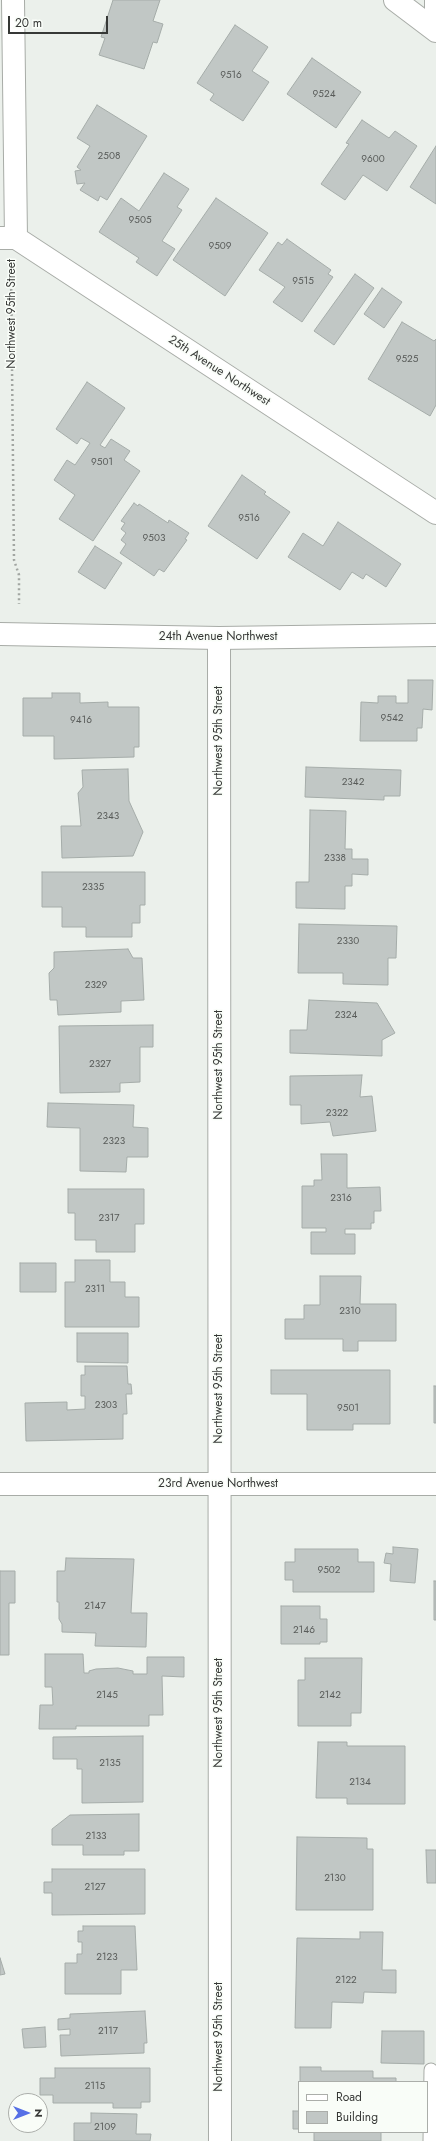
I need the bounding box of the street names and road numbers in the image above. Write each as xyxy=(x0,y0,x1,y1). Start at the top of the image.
street label: Northwest 95th Street xyxy=(5,259,19,369)
street label: 25th Avenue Northwest xyxy=(165,333,273,409)
street label: 24th Avenue Northwest xyxy=(159,630,277,644)
street label: Northwest 95th Street xyxy=(212,686,226,796)
street label: Northwest 95th Street xyxy=(212,1010,226,1120)
street label: Northwest 95th Street xyxy=(212,1334,226,1444)
street label: 23rd Avenue Northwest xyxy=(158,1477,278,1491)
street label: Northwest 95th Street xyxy=(212,1658,226,1768)
street label: Northwest 95th Street xyxy=(212,1982,226,2092)

